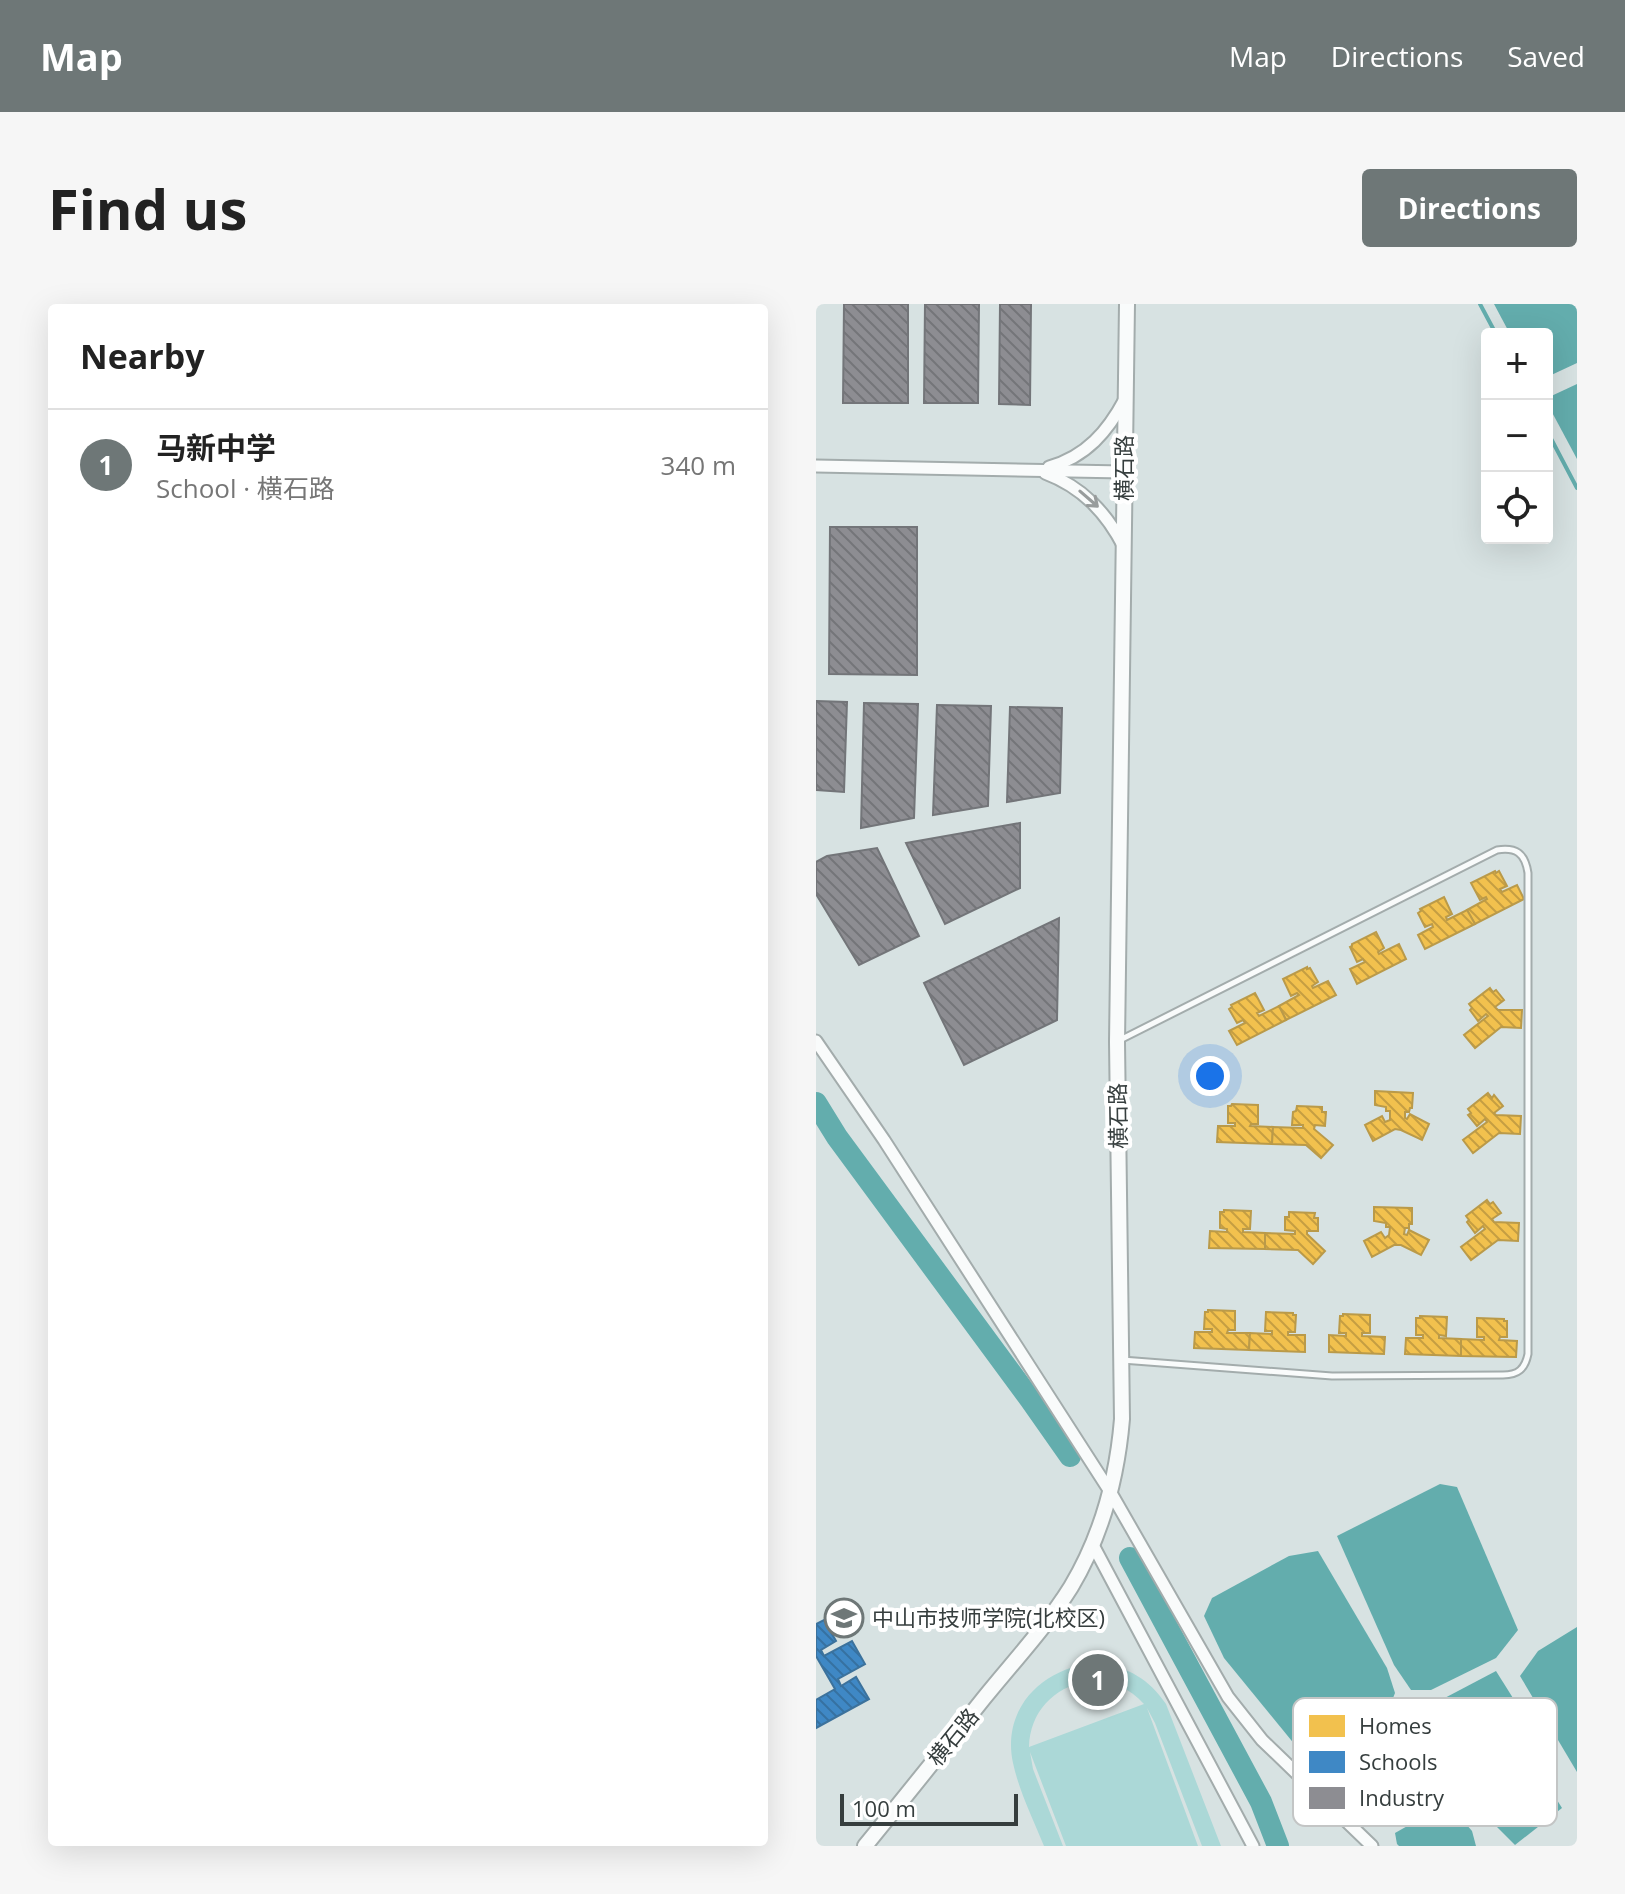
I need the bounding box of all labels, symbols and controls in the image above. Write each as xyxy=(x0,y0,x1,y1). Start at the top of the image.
text: Map xyxy=(40,30,123,82)
text: Map xyxy=(1229,37,1287,75)
text: Directions xyxy=(1331,37,1463,75)
text: Saved xyxy=(1507,37,1585,75)
button: Directions xyxy=(1362,169,1577,247)
text: Find us xyxy=(48,170,247,246)
map controls xyxy=(1481,328,1553,544)
button: + xyxy=(1481,328,1553,400)
text: Nearby xyxy=(80,333,205,379)
button: − xyxy=(1481,400,1553,472)
text: 马新中学 xyxy=(156,427,276,468)
street label: 横石路 xyxy=(1108,435,1138,501)
text: 1 xyxy=(99,447,113,483)
text: 340 m xyxy=(661,447,736,483)
text: School · 横石路 xyxy=(156,470,335,506)
button: locate xyxy=(1481,472,1553,544)
one-way arrow xyxy=(1078,490,1098,508)
your location xyxy=(1190,1056,1230,1096)
street label: 横石路 xyxy=(1101,1083,1133,1149)
school or university icon: 中山市技师学院(北校区) xyxy=(823,1597,865,1639)
place label: 中山市技师学院(北校区) xyxy=(872,1602,1105,1632)
pin: 1 xyxy=(1072,1650,1124,1710)
legend xyxy=(1293,1698,1557,1826)
street label: 横石路 xyxy=(920,1701,985,1771)
text: Homes xyxy=(1359,1710,1432,1740)
text: Schools xyxy=(1359,1746,1438,1776)
text: Industry xyxy=(1359,1782,1445,1812)
scale bar xyxy=(840,1790,1018,1826)
text: 100 m xyxy=(852,1793,916,1823)

